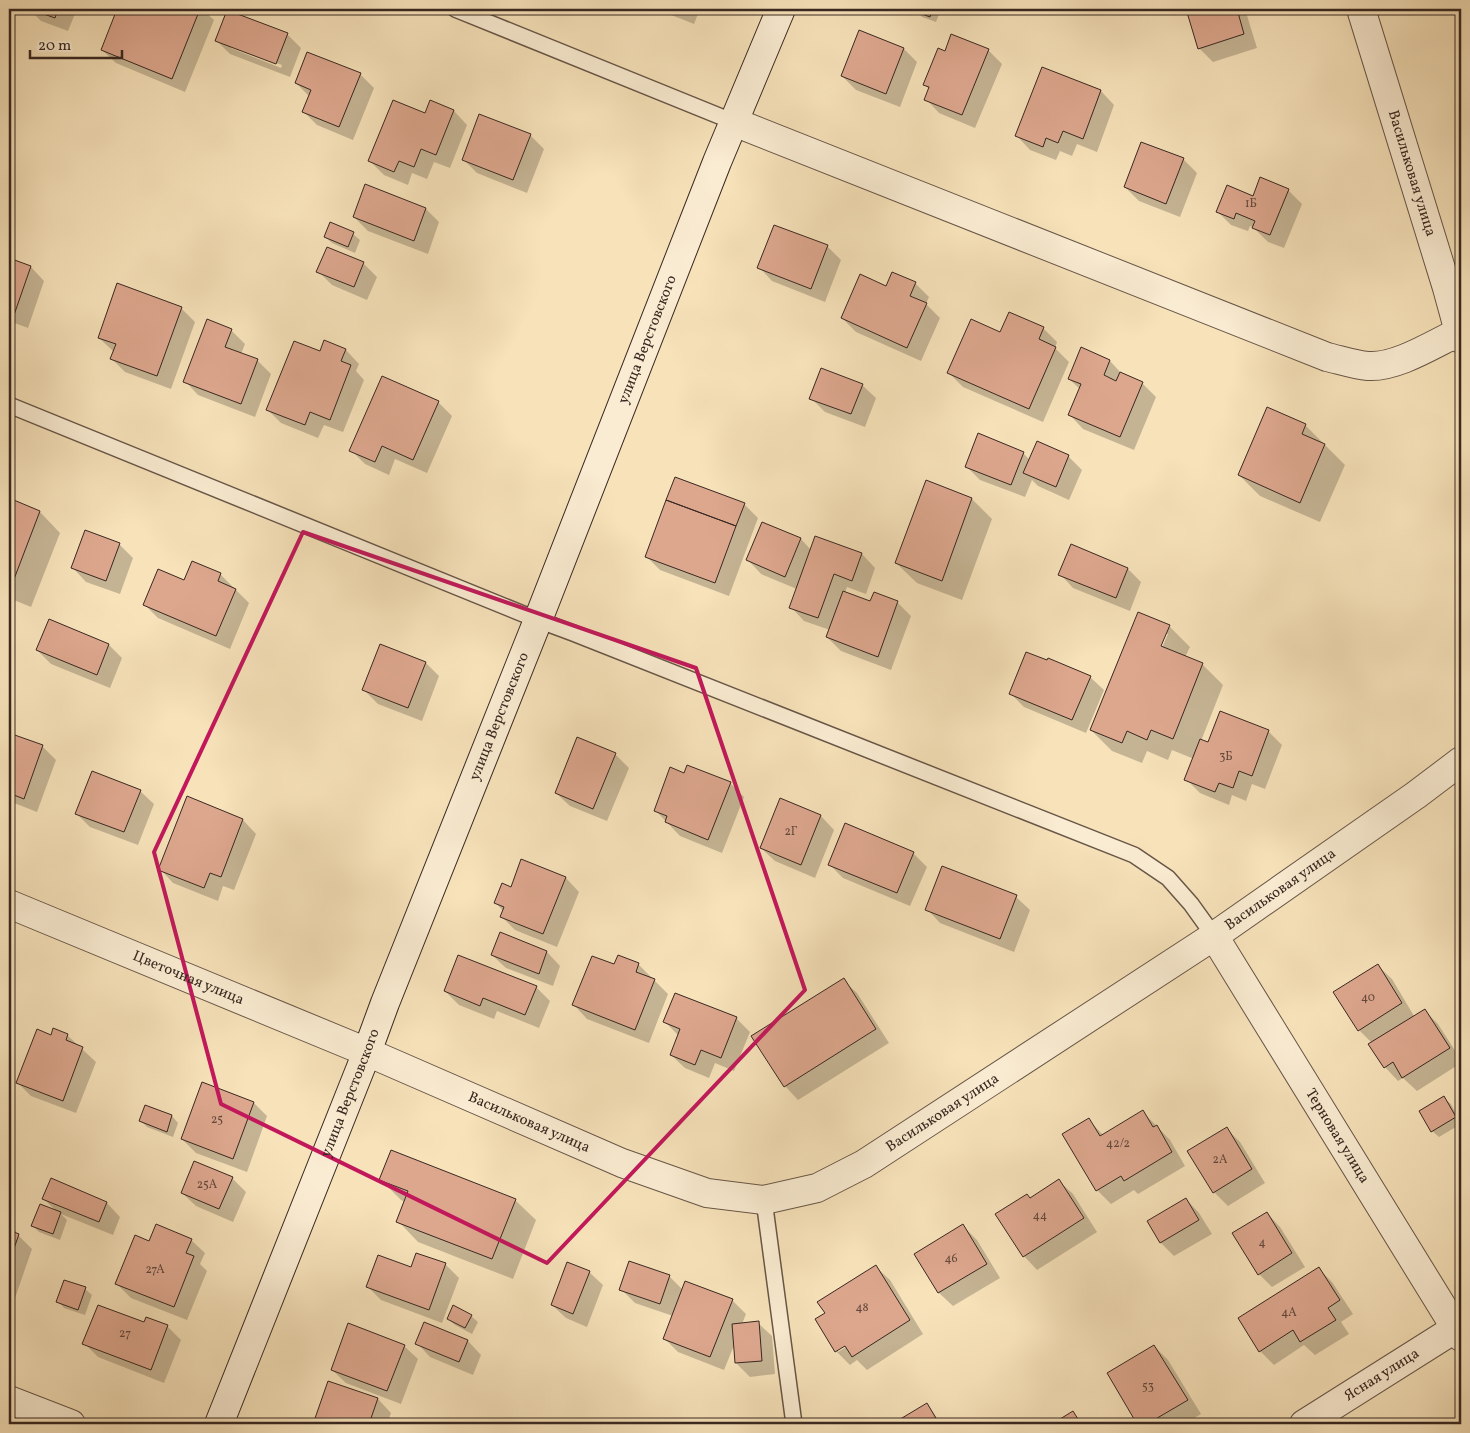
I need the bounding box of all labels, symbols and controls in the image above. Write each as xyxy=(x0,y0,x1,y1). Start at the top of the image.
scale bar xyxy=(30,28,122,60)
text: 20 m xyxy=(38,36,71,57)
street label: Васильковая улица xyxy=(1382,108,1441,239)
house number: 1Б xyxy=(1245,196,1257,212)
street label: улица Верстовского xyxy=(613,272,682,407)
street label: улица Верстовского xyxy=(464,649,535,784)
house number: 3Б xyxy=(1219,749,1233,765)
house number: 2Г xyxy=(784,824,798,840)
street label: Васильковая улица xyxy=(1221,843,1340,936)
street label: Цветочная улица xyxy=(129,946,247,1011)
house number: 40 xyxy=(1361,990,1375,1006)
street label: улица Верстовского xyxy=(316,1026,385,1161)
street label: Васильковая улица xyxy=(882,1068,1003,1157)
street label: Терновая улица xyxy=(1300,1085,1374,1188)
street label: Васильковая улица xyxy=(465,1087,593,1158)
house number: 25 xyxy=(211,1112,223,1128)
house number: 42/2 xyxy=(1106,1136,1130,1152)
house number: 2А xyxy=(1213,1152,1228,1168)
house number: 25А xyxy=(197,1177,218,1193)
house number: 44 xyxy=(1033,1208,1047,1224)
house number: 4 xyxy=(1258,1235,1266,1251)
house number: 46 xyxy=(944,1251,958,1267)
house number: 27А xyxy=(145,1262,165,1278)
house number: 48 xyxy=(855,1300,869,1316)
house number: 4А xyxy=(1281,1305,1297,1321)
house number: 27 xyxy=(119,1326,131,1342)
street label: Ясная улица xyxy=(1340,1343,1423,1407)
house number: 53 xyxy=(1142,1379,1154,1395)

